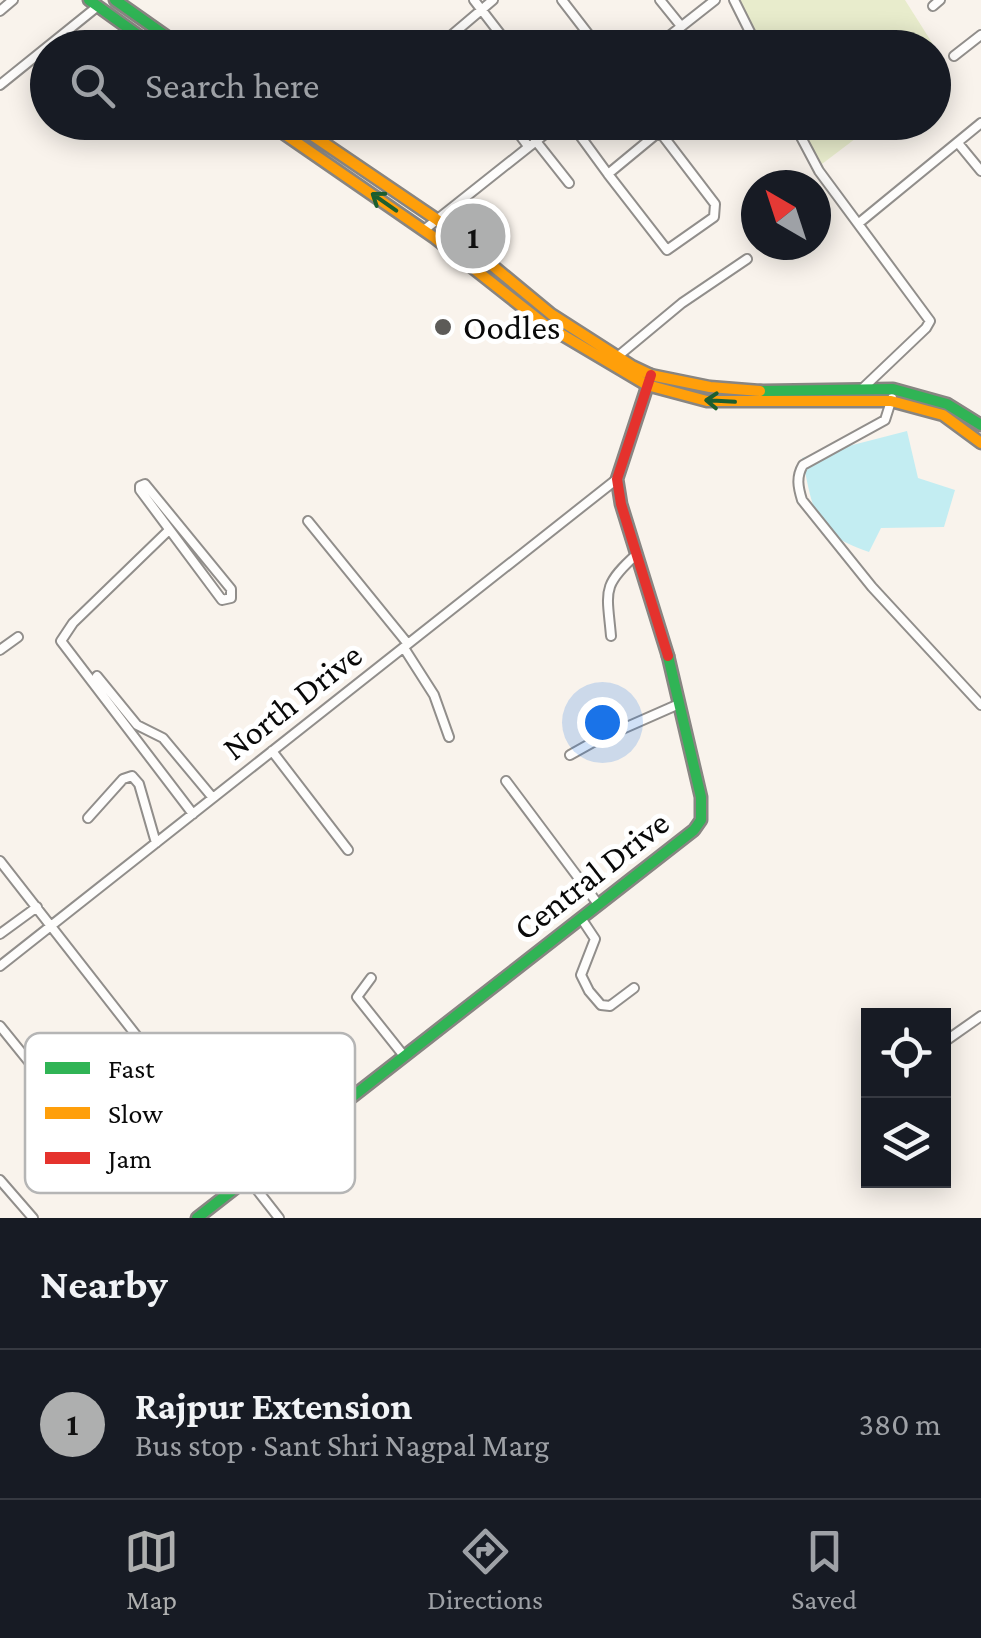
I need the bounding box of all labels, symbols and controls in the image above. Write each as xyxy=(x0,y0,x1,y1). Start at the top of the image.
search box xyxy=(30,30,951,140)
icon: search xyxy=(65,58,120,113)
text: Search here xyxy=(145,64,319,106)
north arrow xyxy=(741,170,831,260)
one-way arrow xyxy=(371,192,399,213)
pin: 1 xyxy=(440,198,506,274)
place label: Oodles xyxy=(463,308,561,347)
marker: Oodles xyxy=(432,316,454,338)
one-way arrow xyxy=(704,391,736,410)
street label: North Drive xyxy=(215,635,370,768)
your location xyxy=(577,697,628,748)
street label: Central Drive xyxy=(506,803,677,948)
map controls xyxy=(861,1008,951,1188)
button: locate xyxy=(861,1008,951,1098)
legend xyxy=(25,1033,355,1193)
text: Fast xyxy=(108,1053,155,1084)
text: Slow xyxy=(108,1098,163,1129)
button: layers xyxy=(861,1098,951,1188)
text: Jam xyxy=(105,1143,152,1174)
text: Nearby xyxy=(40,1260,168,1307)
text: Rajpur Extension xyxy=(135,1385,412,1427)
text: 1 xyxy=(67,1406,78,1442)
text: 380 m xyxy=(859,1406,941,1442)
text: Bus stop · Sant Shri Nagpal Marg xyxy=(135,1427,550,1463)
tab: Map xyxy=(124,1524,179,1615)
tab: Directions xyxy=(427,1524,543,1615)
tab: Saved xyxy=(791,1524,857,1615)

